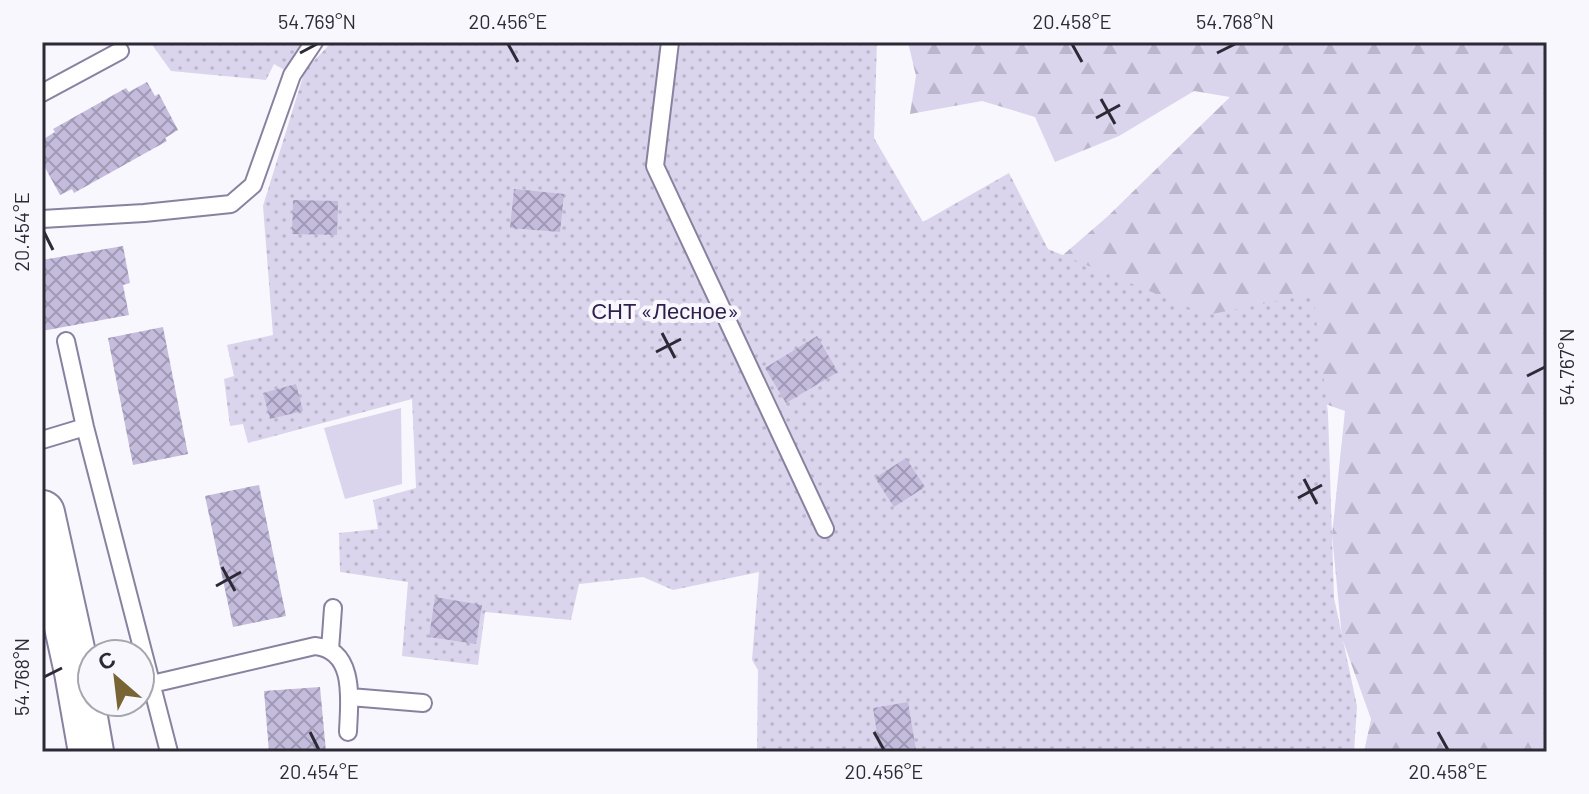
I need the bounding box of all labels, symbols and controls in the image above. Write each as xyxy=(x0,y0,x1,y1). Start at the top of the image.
text: 54.769°N xyxy=(278,9,356,33)
text: 20.456°E xyxy=(469,9,547,33)
text: 20.458°E xyxy=(1032,9,1112,33)
text: 54.768°N xyxy=(1196,9,1274,33)
text: 20.454°E xyxy=(9,192,33,272)
park label: СНТ «Лесное» xyxy=(591,297,739,323)
text: 54.767°N xyxy=(1554,328,1578,406)
text: 54.768°N xyxy=(9,638,33,716)
north arrow xyxy=(76,638,156,718)
text: С xyxy=(93,644,119,675)
text: 20.454°E xyxy=(279,759,359,783)
text: 20.456°E xyxy=(845,759,923,783)
text: 20.458°E xyxy=(1408,759,1488,783)

